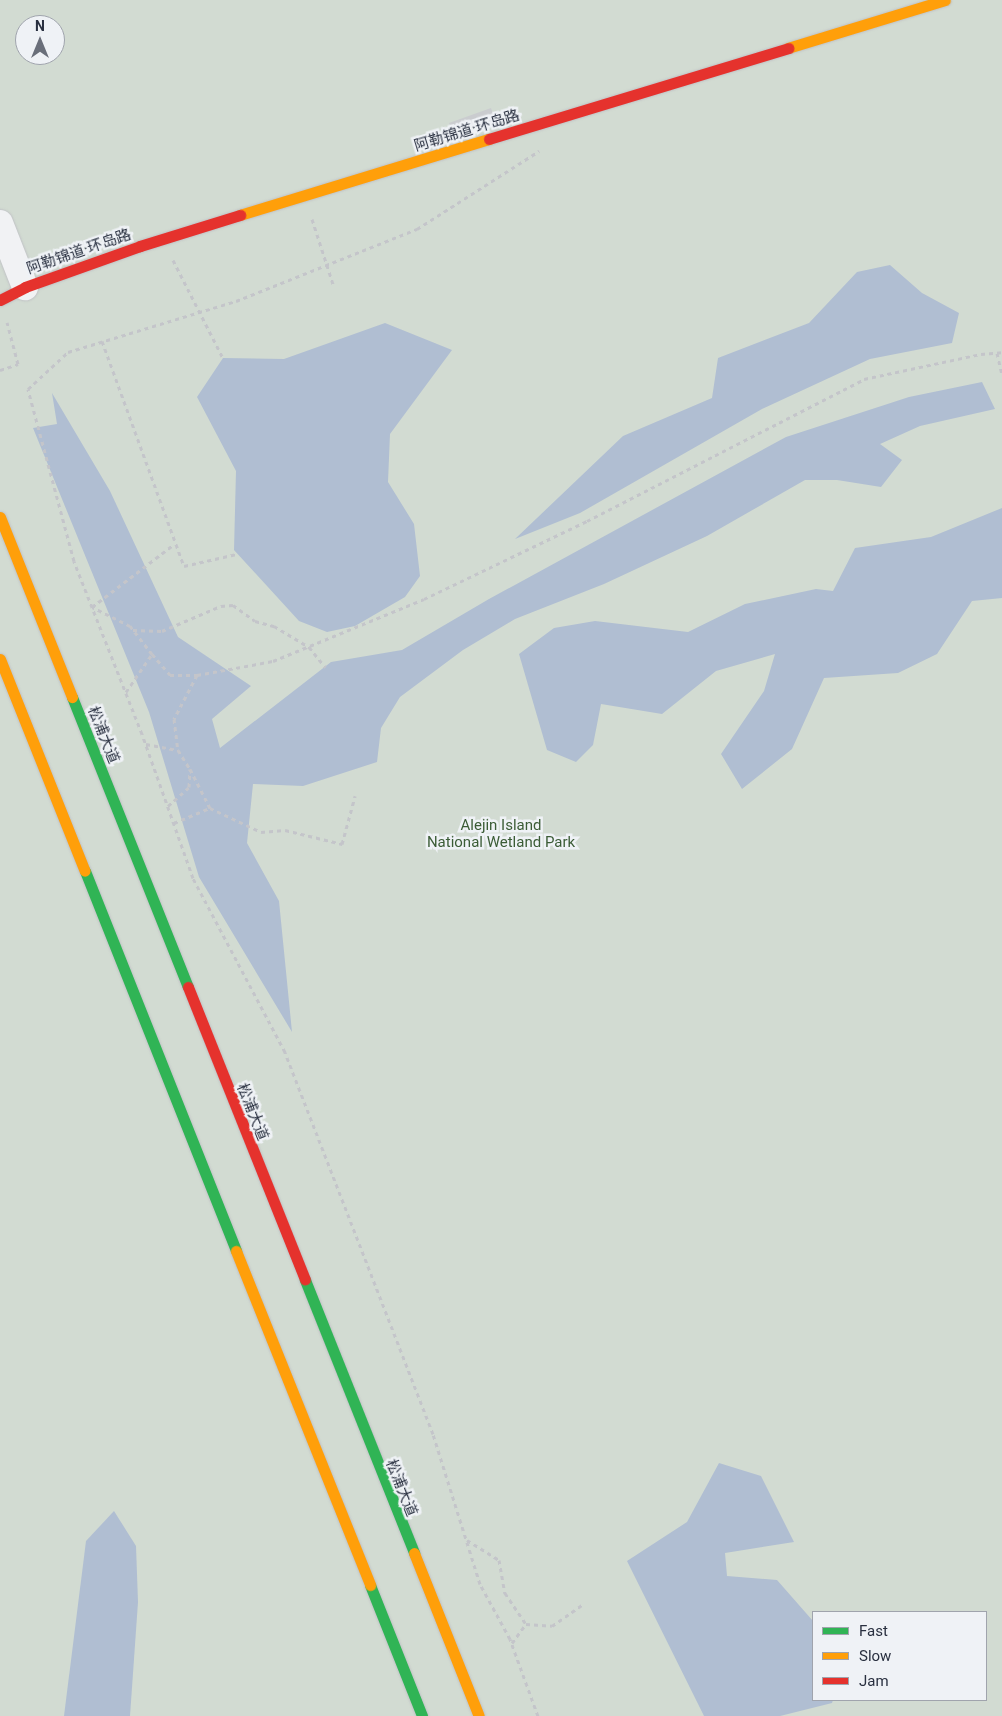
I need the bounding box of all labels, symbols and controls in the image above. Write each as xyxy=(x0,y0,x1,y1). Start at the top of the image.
north arrow xyxy=(15,15,65,65)
text: N xyxy=(35,18,45,34)
street label: 阿勒锦道·环岛路 xyxy=(412,106,522,156)
street label: 阿勒锦道·环岛路 xyxy=(25,226,133,278)
street label: 松浦大道 xyxy=(83,704,123,766)
park label: Alejin Island National Wetland Park xyxy=(427,816,575,851)
street label: 松浦大道 xyxy=(232,1081,272,1143)
street label: 松浦大道 xyxy=(381,1457,421,1519)
legend xyxy=(812,1611,987,1701)
text: Fast xyxy=(859,1622,888,1640)
text: Slow xyxy=(859,1647,891,1665)
text: Jam xyxy=(859,1672,889,1690)

